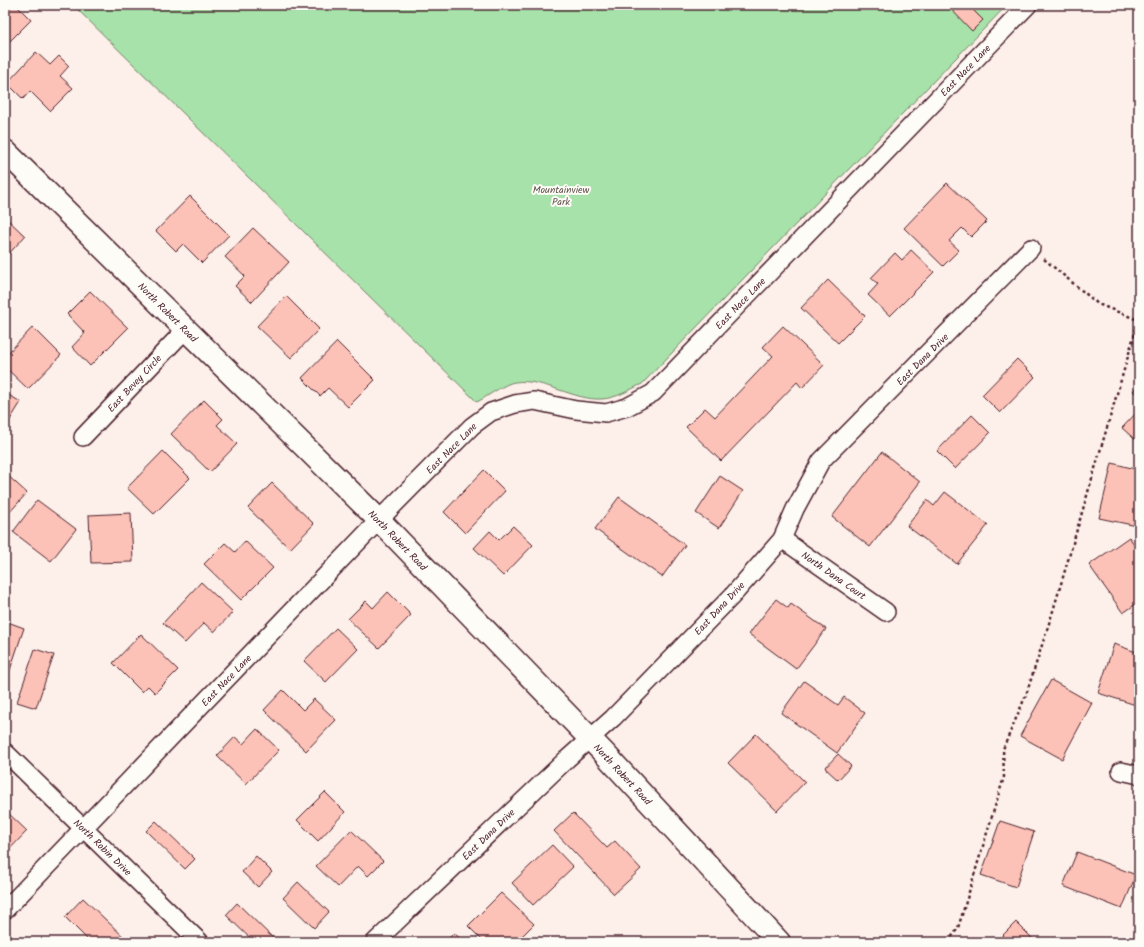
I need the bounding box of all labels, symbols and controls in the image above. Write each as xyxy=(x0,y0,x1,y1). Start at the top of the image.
street label: East Nace Lane xyxy=(937,41,995,100)
park label: Mountainview Park xyxy=(533,182,590,210)
street label: East Nace Lane xyxy=(712,274,770,333)
street label: North Robert Road xyxy=(134,279,202,347)
street label: East Dana Drive xyxy=(893,329,953,390)
street label: East Bevey Circle xyxy=(104,351,166,416)
street label: East Nace Lane xyxy=(422,419,481,478)
street label: North Robert Road xyxy=(364,507,431,575)
street label: North Dana Court xyxy=(798,548,869,604)
street label: East Dana Drive xyxy=(690,578,749,639)
street label: East Nace Lane xyxy=(198,651,256,710)
street label: North Robert Road xyxy=(589,740,656,810)
street label: East Dana Drive xyxy=(458,805,519,864)
street label: North Robin Drive xyxy=(69,816,136,880)

